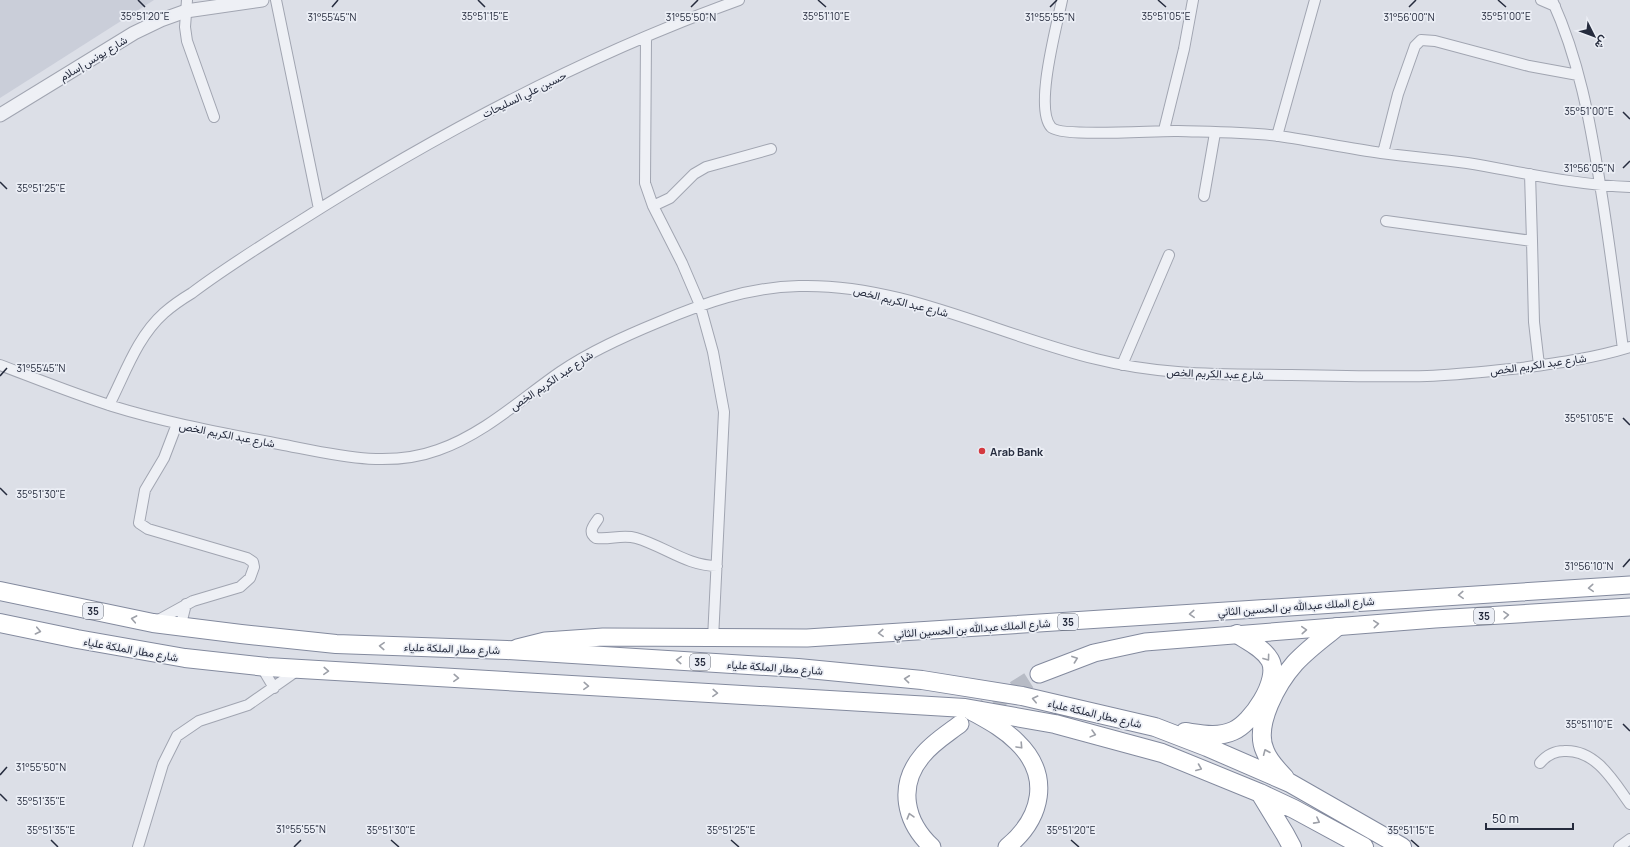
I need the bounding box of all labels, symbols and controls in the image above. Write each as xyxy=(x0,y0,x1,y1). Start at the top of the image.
text: 35°51'20"E xyxy=(120,9,170,23)
text: 35°51'15"E xyxy=(462,9,509,23)
text: 35°51'10"E xyxy=(802,9,850,23)
text: 35°51'05"E xyxy=(1141,9,1191,23)
text: 35°51'00"E xyxy=(1481,9,1531,23)
text: 31°55'45"N xyxy=(308,10,357,24)
text: 31°55'50"N xyxy=(666,10,716,24)
text: 31°55'55"N xyxy=(1025,10,1075,24)
text: 31°56'00"N xyxy=(1383,10,1435,24)
north arrow xyxy=(1574,16,1614,56)
street label: شارع يونس إسلام xyxy=(56,32,130,85)
text: ش xyxy=(1592,33,1612,53)
street label: حسين علي السليحات xyxy=(479,67,570,124)
text: 35°51'00"E xyxy=(1564,104,1614,118)
text: 31°56'05"N xyxy=(1564,161,1614,175)
text: 35°51'25"E xyxy=(17,181,66,195)
street label: شارع عبد الكريم الخص xyxy=(852,282,950,321)
street label: شارع عبد الكريم الخص xyxy=(506,346,596,414)
street label: شارع عبد الكريم الخص xyxy=(1489,350,1588,379)
text: 31°55'45"N xyxy=(17,361,66,375)
street label: شارع عبد الكريم الخص xyxy=(1166,364,1264,383)
text: 35°51'05"E xyxy=(1564,411,1614,425)
street label: شارع عبد الكريم الخص xyxy=(178,417,277,452)
place label: Arab Bank xyxy=(990,444,1044,459)
marker: Arab Bank xyxy=(977,446,987,456)
text: 35°51'30"E xyxy=(17,487,66,501)
text: 31°56'10"N xyxy=(1565,559,1614,573)
one-way arrow xyxy=(1588,583,1594,592)
one-way arrow xyxy=(1458,591,1464,600)
street label: شارع الملك عبدالله بن الحسين الثاني xyxy=(1217,593,1375,622)
road number: 35 xyxy=(83,603,103,619)
road number: 35 xyxy=(1474,608,1494,624)
one-way arrow xyxy=(1189,609,1195,618)
one-way arrow xyxy=(1503,610,1509,619)
road number: 35 xyxy=(1058,614,1078,630)
one-way arrow xyxy=(131,615,137,624)
street label: شارع الملك عبدالله بن الحسين الثاني xyxy=(893,615,1051,644)
one-way arrow xyxy=(1373,620,1379,629)
one-way arrow xyxy=(1301,625,1307,634)
one-way arrow xyxy=(35,627,41,635)
one-way arrow xyxy=(878,629,884,638)
street label: شارع مطار الملكة علياء xyxy=(82,633,180,666)
street label: شارع مطار الملكة علياء xyxy=(404,639,501,658)
one-way arrow xyxy=(379,641,385,650)
one-way arrow xyxy=(1262,653,1269,660)
road number: 35 xyxy=(690,654,710,670)
one-way arrow xyxy=(676,656,682,665)
street label: شارع مطار الملكة علياء xyxy=(726,656,824,679)
one-way arrow xyxy=(1071,656,1078,664)
one-way arrow xyxy=(323,667,329,675)
one-way arrow xyxy=(453,674,459,683)
one-way arrow xyxy=(904,674,910,683)
one-way arrow xyxy=(583,681,589,690)
one-way arrow xyxy=(712,689,718,698)
one-way arrow xyxy=(1032,695,1038,703)
street label: شارع مطار الملكة علياء xyxy=(1046,695,1144,732)
text: 35°51'10"E xyxy=(1565,717,1613,731)
one-way arrow xyxy=(1089,729,1096,738)
one-way arrow xyxy=(1016,741,1023,748)
one-way arrow xyxy=(1263,749,1271,757)
text: 31°55'50"N xyxy=(16,760,66,774)
one-way arrow xyxy=(1195,763,1202,771)
text: 35°51'35"E xyxy=(17,794,66,808)
scale bar xyxy=(1486,805,1573,831)
text: 50 m xyxy=(1492,810,1519,827)
one-way arrow xyxy=(906,813,915,820)
one-way arrow xyxy=(1313,816,1320,824)
text: 31°55'55"N xyxy=(276,822,326,836)
text: 35°51'35"E xyxy=(27,823,76,837)
text: 35°51'30"E xyxy=(367,823,416,837)
text: 35°51'25"E xyxy=(707,823,756,837)
text: 35°51'20"E xyxy=(1046,823,1096,837)
text: 35°51'15"E xyxy=(1388,823,1435,837)

